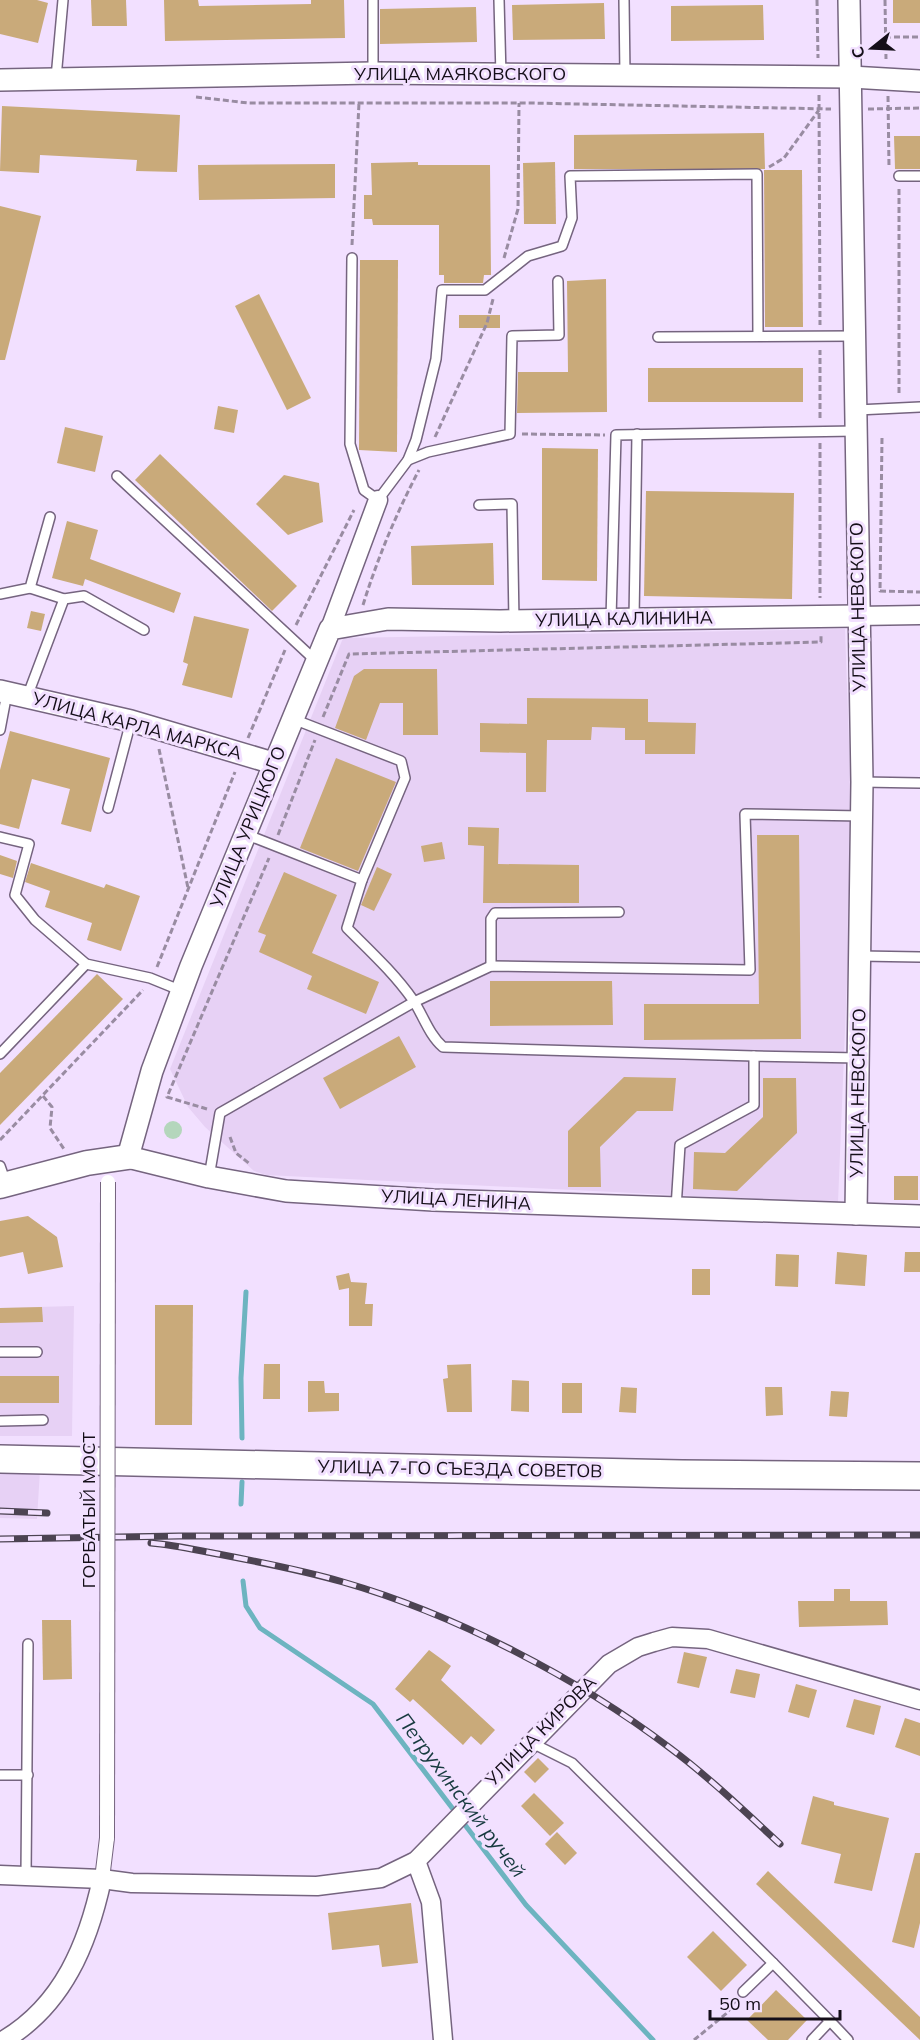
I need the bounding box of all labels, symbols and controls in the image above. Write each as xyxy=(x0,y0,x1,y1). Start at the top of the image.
north arrow xyxy=(842,18,902,78)
text: С xyxy=(847,44,869,61)
street label: УЛИЦА МАЯКОВСКОГО xyxy=(353,62,566,85)
street label: УЛИЦА НЕВСКОГО xyxy=(845,522,870,693)
street label: УЛИЦА КАЛИНИНА xyxy=(534,605,713,632)
street label: УЛИЦА КАРЛА МАРКСА xyxy=(29,686,245,765)
street label: УЛИЦА УРИЦКОГО xyxy=(204,743,290,912)
street label: УЛИЦА НЕВСКОГО xyxy=(845,1008,870,1179)
street label: УЛИЦА ЛЕНИНА xyxy=(379,1184,532,1215)
street label: ГОРБАТЫЙ МОСТ xyxy=(77,1432,100,1588)
street label: УЛИЦА 7-ГО СЪЕЗДА СОВЕТОВ xyxy=(316,1454,603,1482)
street label: УЛИЦА КИРОВА xyxy=(480,1670,601,1792)
water label: Петрухинский ручей xyxy=(391,1707,532,1882)
scale bar xyxy=(710,1983,840,2021)
text: 50 m xyxy=(719,1992,761,2015)

